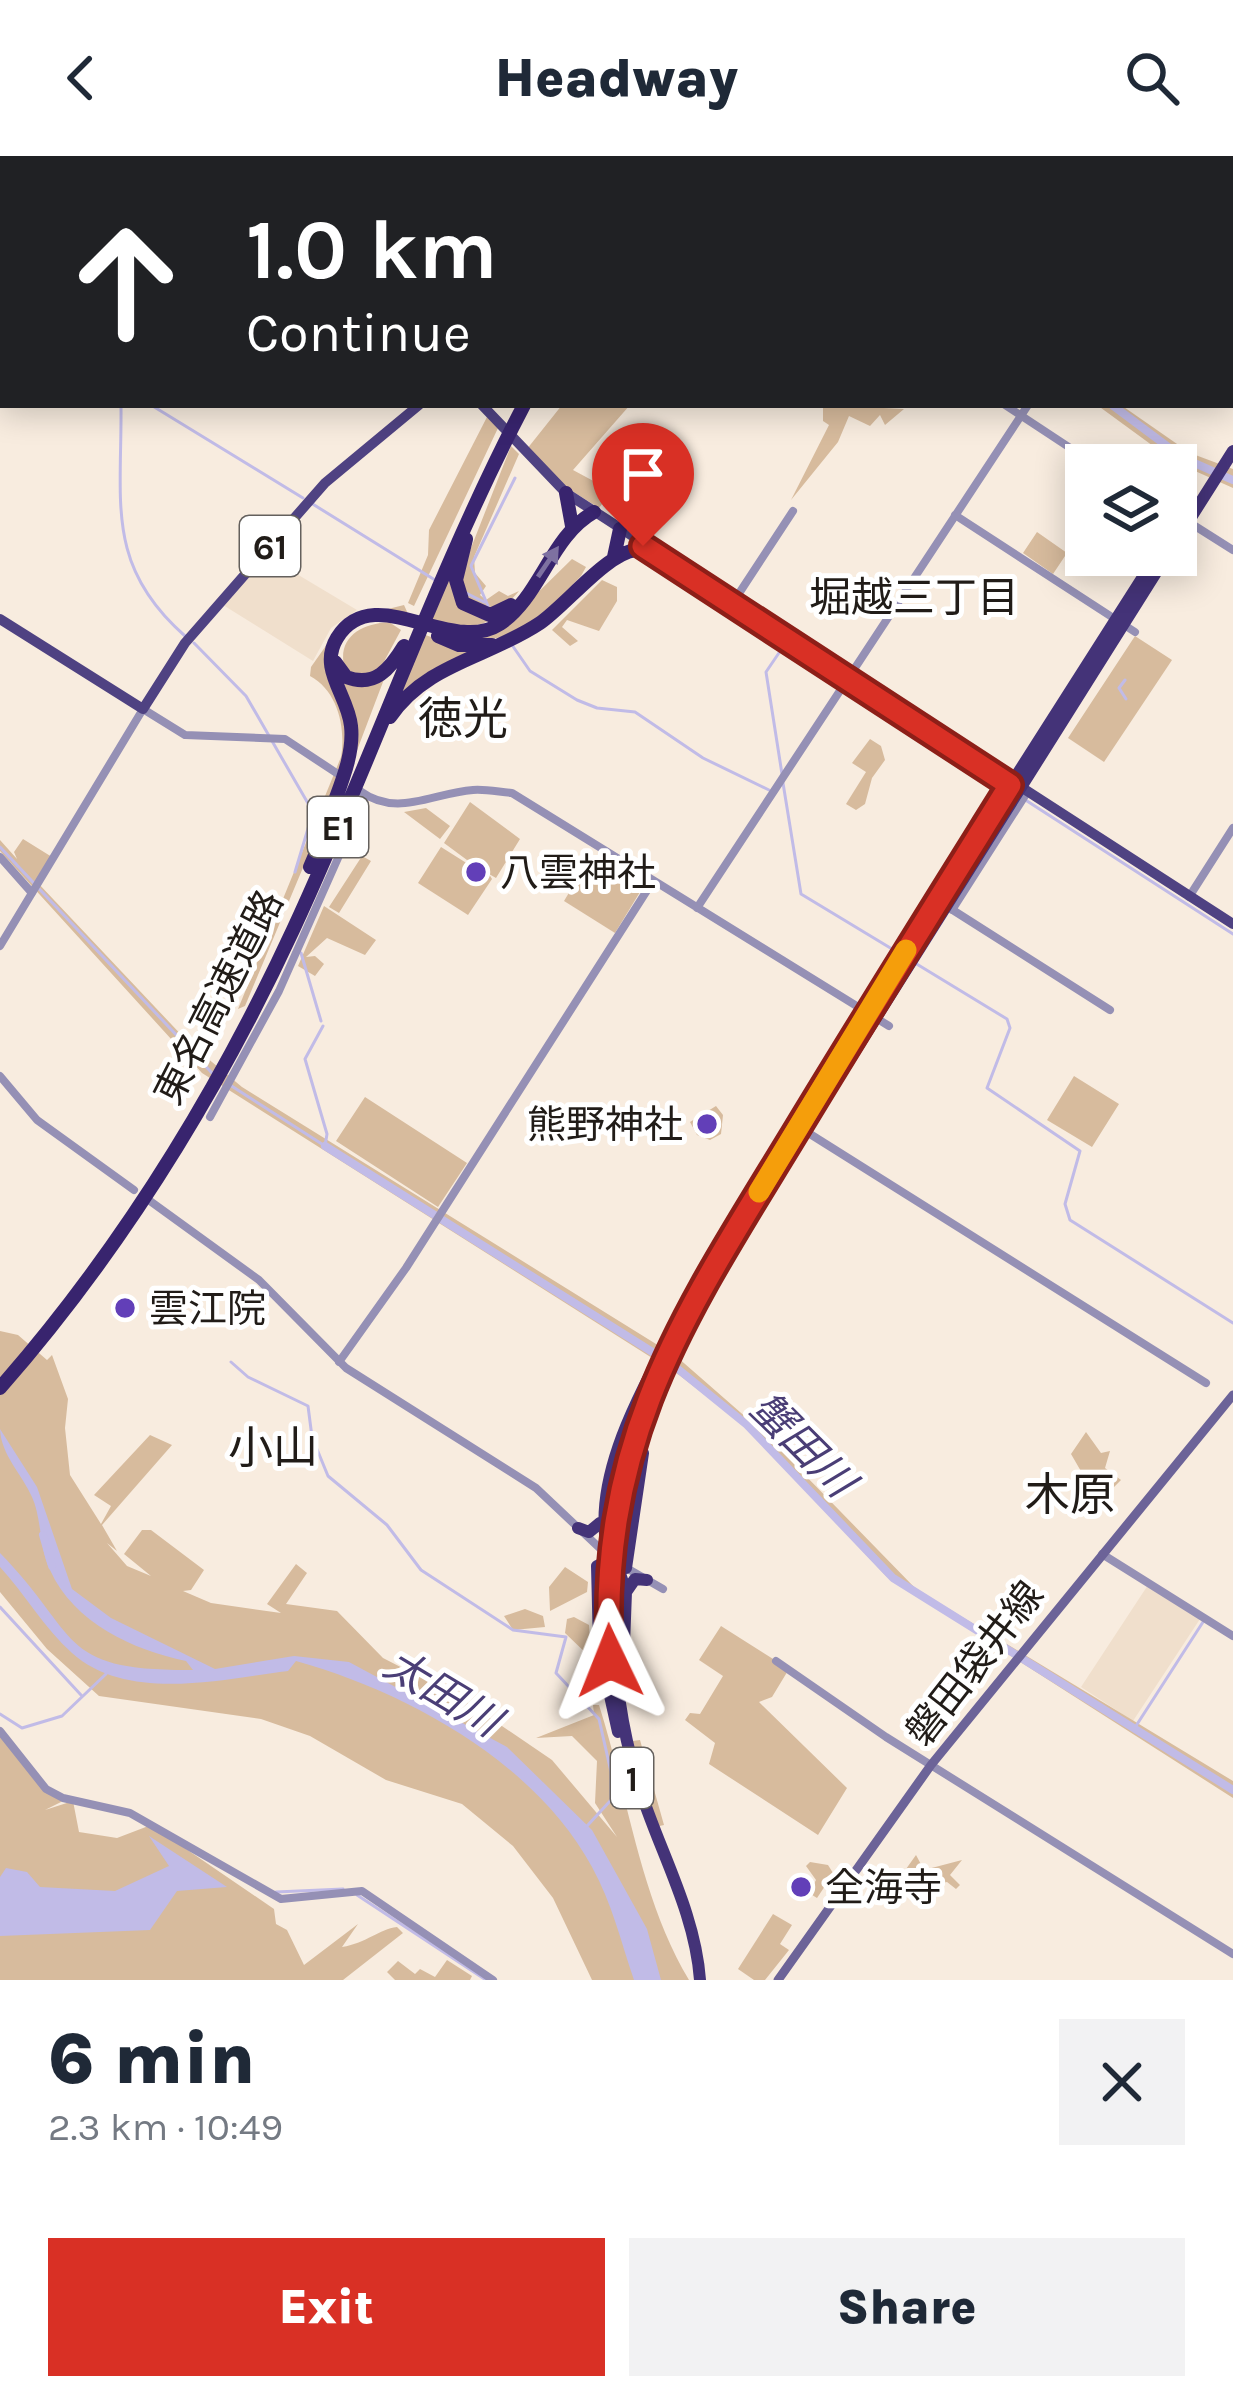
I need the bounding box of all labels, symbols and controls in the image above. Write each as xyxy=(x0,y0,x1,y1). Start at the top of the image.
icon: back xyxy=(48,45,114,111)
icon: search xyxy=(1119,45,1185,111)
text: Headway xyxy=(495,46,738,110)
text: 1.0 km xyxy=(246,201,498,299)
icon: ahead xyxy=(48,204,204,360)
text: Continue xyxy=(246,301,471,365)
pin xyxy=(592,423,694,546)
icon: arrive xyxy=(610,441,676,507)
map controls xyxy=(1065,444,1197,576)
button: layers xyxy=(1065,444,1197,576)
road number: 61 xyxy=(240,516,300,576)
one-way arrow xyxy=(536,546,559,579)
district label: 堀越三丁目 xyxy=(809,573,1019,623)
district label: 徳光 xyxy=(418,693,508,745)
road number: E1 xyxy=(308,797,368,857)
place label: 八雲神社 xyxy=(500,850,656,896)
marker: 八雲神社 xyxy=(463,859,489,885)
street label: 東名高速道路 xyxy=(145,883,293,1112)
place label: 熊野神社 xyxy=(527,1102,683,1148)
marker: 熊野神社 xyxy=(694,1111,720,1137)
place label: 雲江院 xyxy=(149,1286,266,1332)
marker: 雲江院 xyxy=(112,1295,138,1321)
water label: 蟹田川 xyxy=(740,1382,867,1510)
district label: 小山 xyxy=(228,1422,318,1474)
district label: 木原 xyxy=(1025,1469,1115,1521)
street label: 磐田袋井線 xyxy=(897,1573,1053,1755)
position arrow xyxy=(547,1598,673,1724)
water label: 太田川 xyxy=(376,1639,513,1749)
road number: 1 xyxy=(611,1748,653,1808)
place label: 全海寺 xyxy=(825,1865,942,1911)
marker: 全海寺 xyxy=(788,1874,814,1900)
text: 6 min xyxy=(48,2017,255,2101)
button: close xyxy=(1059,2019,1185,2145)
text: 2.3 km · 10:49 xyxy=(48,2104,283,2150)
button: Exit xyxy=(48,2238,605,2376)
button: Share xyxy=(629,2238,1185,2376)

